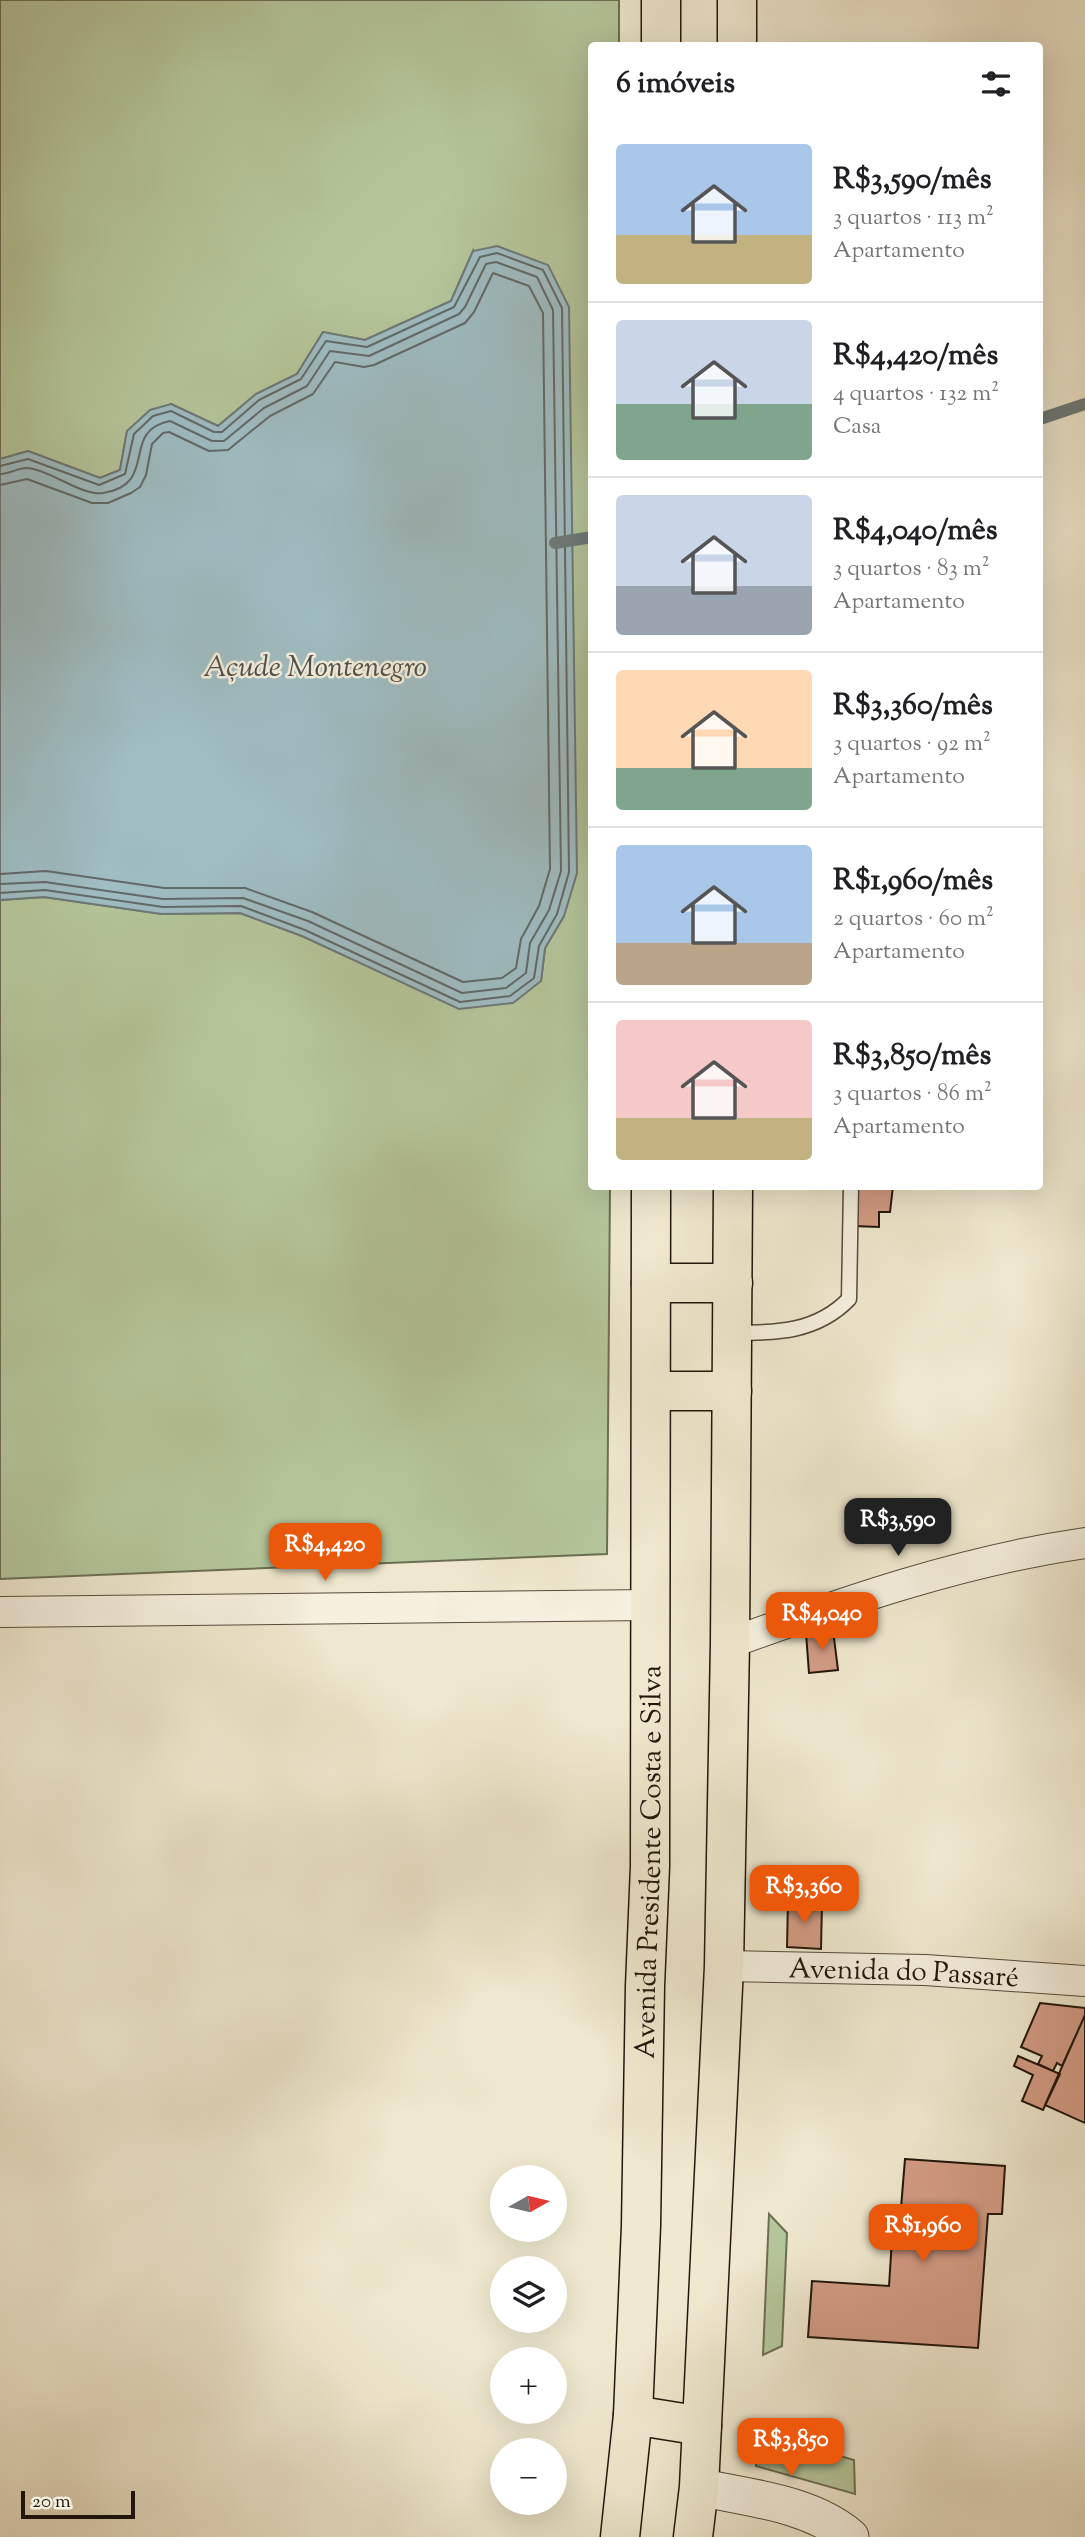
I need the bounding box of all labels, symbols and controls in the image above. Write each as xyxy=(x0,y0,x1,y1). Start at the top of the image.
text: 6 imóveis xyxy=(616,63,735,106)
icon: filters xyxy=(977,65,1015,103)
text: R$3,590/mês xyxy=(833,159,992,202)
icon: home xyxy=(672,172,756,256)
text: 3 quartos · 113 m² xyxy=(833,202,994,235)
text: Apartamento xyxy=(833,235,965,268)
text: R$4,420/mês xyxy=(833,335,998,378)
icon: home xyxy=(672,348,756,432)
text: 4 quartos · 132 m² xyxy=(833,378,999,411)
text: Casa xyxy=(833,411,881,444)
text: R$4,040/mês xyxy=(833,510,998,553)
icon: home xyxy=(672,523,756,607)
text: 3 quartos · 83 m² xyxy=(833,553,990,586)
text: Apartamento xyxy=(833,586,965,619)
water label: Açude Montenegro xyxy=(203,647,427,690)
text: R$3,360/mês xyxy=(833,685,993,728)
icon: home xyxy=(672,698,756,782)
text: 3 quartos · 92 m² xyxy=(833,728,991,761)
text: Apartamento xyxy=(833,761,965,794)
text: R$1,960/mês xyxy=(833,860,993,903)
icon: home xyxy=(672,873,756,957)
text: 2 quartos · 60 m² xyxy=(833,903,994,936)
text: Apartamento xyxy=(833,936,965,969)
text: R$3,850/mês xyxy=(833,1035,991,1078)
icon: home xyxy=(672,1048,756,1132)
text: 3 quartos · 86 m² xyxy=(833,1078,992,1111)
text: Apartamento xyxy=(833,1111,965,1144)
pin: R$3,590 xyxy=(833,1498,963,1558)
text: R$3,590 xyxy=(860,1504,936,1537)
pin: R$4,420 xyxy=(260,1524,390,1583)
text: R$4,420 xyxy=(285,1529,365,1562)
pin: R$4,040 xyxy=(757,1592,887,1652)
text: R$4,040 xyxy=(782,1598,862,1631)
street label: Avenida Presidente Costa e Silva xyxy=(627,1665,673,2059)
pin: R$3,360 xyxy=(739,1866,869,1925)
text: R$3,360 xyxy=(766,1871,842,1904)
street label: Avenida do Passaré xyxy=(788,1950,1020,1999)
north arrow xyxy=(490,2165,567,2242)
map controls xyxy=(490,2165,567,2515)
pin: R$1,960 xyxy=(858,2204,988,2264)
text: R$1,960 xyxy=(885,2210,961,2243)
button: layers xyxy=(490,2256,567,2333)
button: + xyxy=(490,2347,567,2424)
pin: R$3,850 xyxy=(726,2418,856,2478)
text: R$3,850 xyxy=(753,2424,829,2457)
button: − xyxy=(490,2438,567,2515)
scale bar xyxy=(21,2488,135,2520)
text: 20 m xyxy=(32,2489,71,2516)

